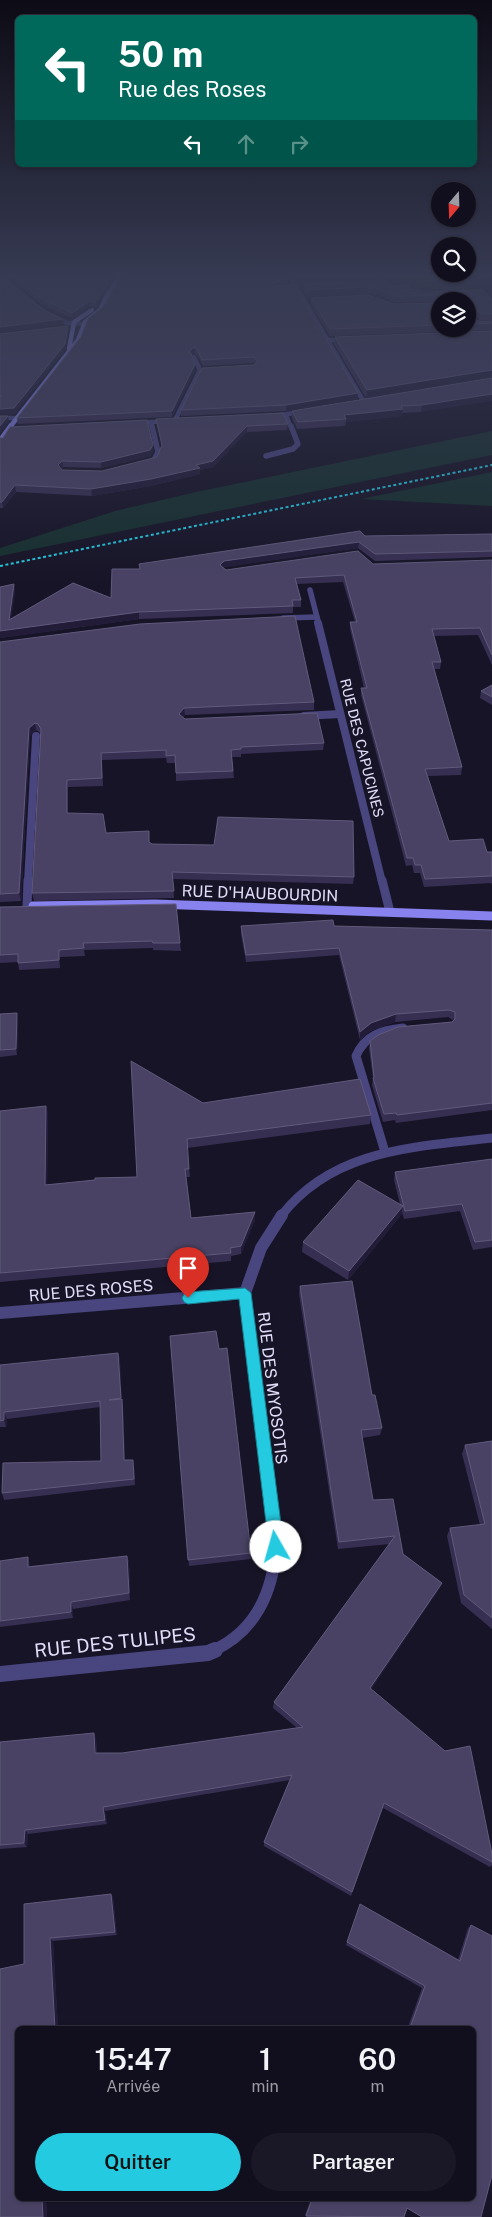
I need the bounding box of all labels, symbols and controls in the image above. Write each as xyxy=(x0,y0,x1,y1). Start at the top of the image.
text: 50 m xyxy=(118,34,203,75)
icon: left xyxy=(35,35,100,100)
text: Rue des Roses xyxy=(118,76,266,102)
icon: left xyxy=(179,130,207,158)
icon: ahead xyxy=(232,130,260,158)
icon: right xyxy=(285,130,313,158)
north arrow xyxy=(431,182,476,228)
map controls xyxy=(431,182,476,337)
button: search xyxy=(431,237,476,282)
button: layers xyxy=(431,292,476,337)
street label: RUE DES CAPUCINES xyxy=(337,677,387,819)
street label: RUE D'HAUBOURDIN xyxy=(181,881,339,906)
pin xyxy=(167,1247,209,1298)
icon: arrive xyxy=(174,1254,202,1282)
street label: RUE DES ROSES xyxy=(28,1276,154,1305)
street label: RUE DES MYOSOTIS xyxy=(254,1311,291,1465)
position arrow xyxy=(249,1520,301,1572)
street label: RUE DES TULIPES xyxy=(33,1623,197,1661)
text: 15:47 xyxy=(95,2041,172,2077)
text: 1 xyxy=(259,2041,271,2077)
text: 60 xyxy=(358,2041,396,2077)
text: Arrivée xyxy=(106,2077,160,2096)
text: min xyxy=(252,2077,279,2096)
text: m xyxy=(370,2077,384,2096)
button: Quitter xyxy=(35,2133,241,2191)
button: Partager xyxy=(251,2133,456,2191)

